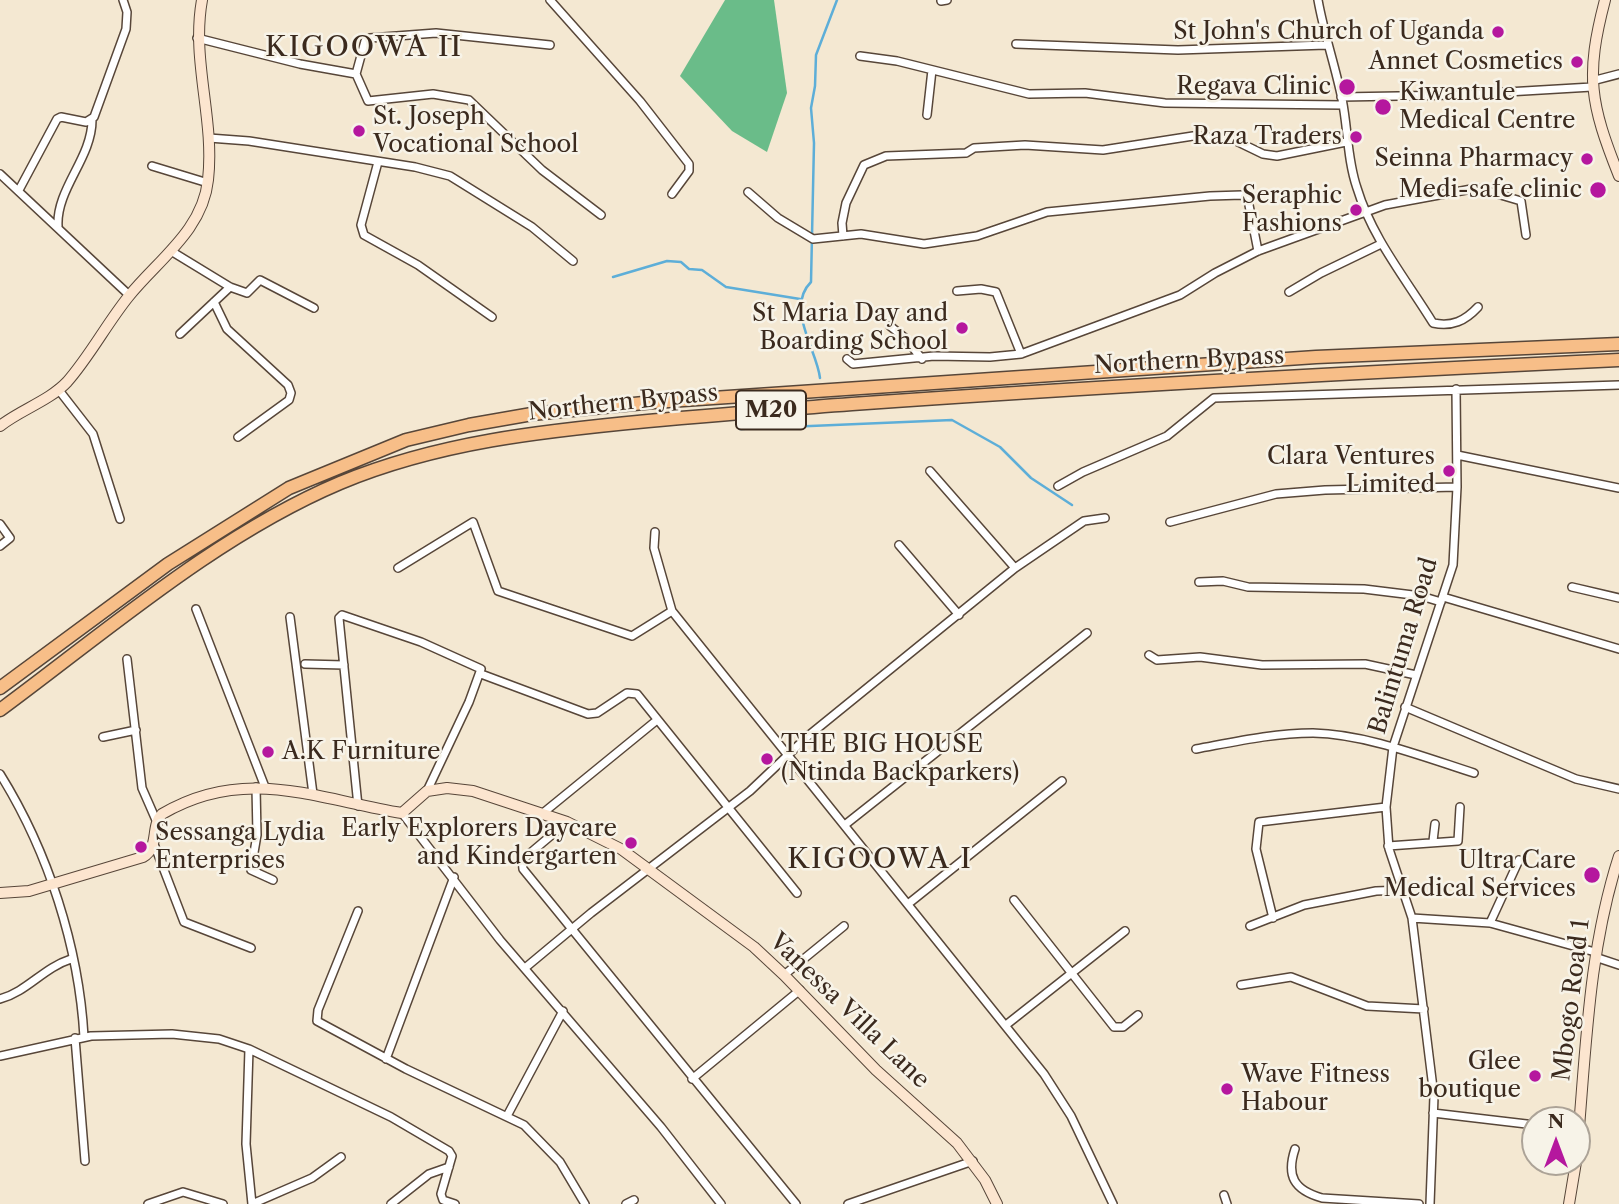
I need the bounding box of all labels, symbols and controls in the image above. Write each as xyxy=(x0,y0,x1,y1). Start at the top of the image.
place label: St John's Church of Uganda xyxy=(1173,18,1484,46)
marker: St John's Church of Uganda xyxy=(1490,24,1506,40)
district label: KIGOOWA II xyxy=(266,31,462,65)
place label: Annet Cosmetics xyxy=(1369,48,1563,76)
marker: Annet Cosmetics xyxy=(1569,54,1585,70)
place label: Regava Clinic xyxy=(1176,73,1331,101)
marker: Regava Clinic xyxy=(1337,77,1357,97)
place label: Kiwantule Medical Centre xyxy=(1399,79,1576,135)
marker: Kiwantule Medical Centre xyxy=(1373,97,1393,117)
place label: St. Joseph Vocational School xyxy=(373,103,578,159)
marker: St. Joseph Vocational School xyxy=(351,123,367,139)
place label: Raza Traders xyxy=(1193,123,1342,151)
marker: Raza Traders xyxy=(1348,129,1364,145)
place label: Seinna Pharmacy xyxy=(1374,145,1573,173)
marker: Seinna Pharmacy xyxy=(1579,151,1595,167)
place label: Medi-safe clinic xyxy=(1399,176,1582,204)
marker: Medi-safe clinic xyxy=(1588,180,1608,200)
place label: Seraphic Fashions xyxy=(1242,182,1342,238)
marker: Seraphic Fashions xyxy=(1348,202,1364,218)
place label: St Maria Day and Boarding School xyxy=(752,300,948,356)
marker: St Maria Day and Boarding School xyxy=(954,320,970,336)
street label: Northern Bypass xyxy=(1093,342,1285,380)
street label: Northern Bypass xyxy=(527,379,719,427)
road number: M20 xyxy=(736,390,806,430)
place label: Clara Ventures Limited xyxy=(1267,443,1435,499)
marker: Clara Ventures Limited xyxy=(1441,463,1457,479)
street label: Balintuma Road xyxy=(1363,554,1445,738)
place label: THE BIG HOUSE (Ntinda Backparkers) xyxy=(781,731,1019,787)
place label: A.K Furniture xyxy=(282,738,440,766)
marker: A.K Furniture xyxy=(260,744,276,760)
marker: THE BIG HOUSE (Ntinda Backparkers) xyxy=(759,751,775,767)
place label: Early Explorers Daycare and Kindergarten xyxy=(341,815,617,871)
place label: Sessanga Lydia Enterprises xyxy=(155,819,325,875)
marker: Early Explorers Daycare and Kindergarten xyxy=(623,835,639,851)
marker: Sessanga Lydia Enterprises xyxy=(133,839,149,855)
district label: KIGOOWA I xyxy=(788,843,972,877)
place label: Ultra Care Medical Services xyxy=(1383,847,1576,903)
marker: Ultra Care Medical Services xyxy=(1582,865,1602,885)
street label: Mbogo Road 1 xyxy=(1548,917,1596,1083)
street label: Vanessa Villa Lane xyxy=(763,927,935,1095)
place label: Glee boutique xyxy=(1419,1048,1521,1104)
place label: Wave Fitness Habour xyxy=(1241,1061,1390,1117)
marker: Glee boutique xyxy=(1527,1068,1543,1084)
marker: Wave Fitness Habour xyxy=(1219,1081,1235,1097)
north arrow xyxy=(1521,1106,1591,1176)
text: N xyxy=(1548,1110,1564,1133)

